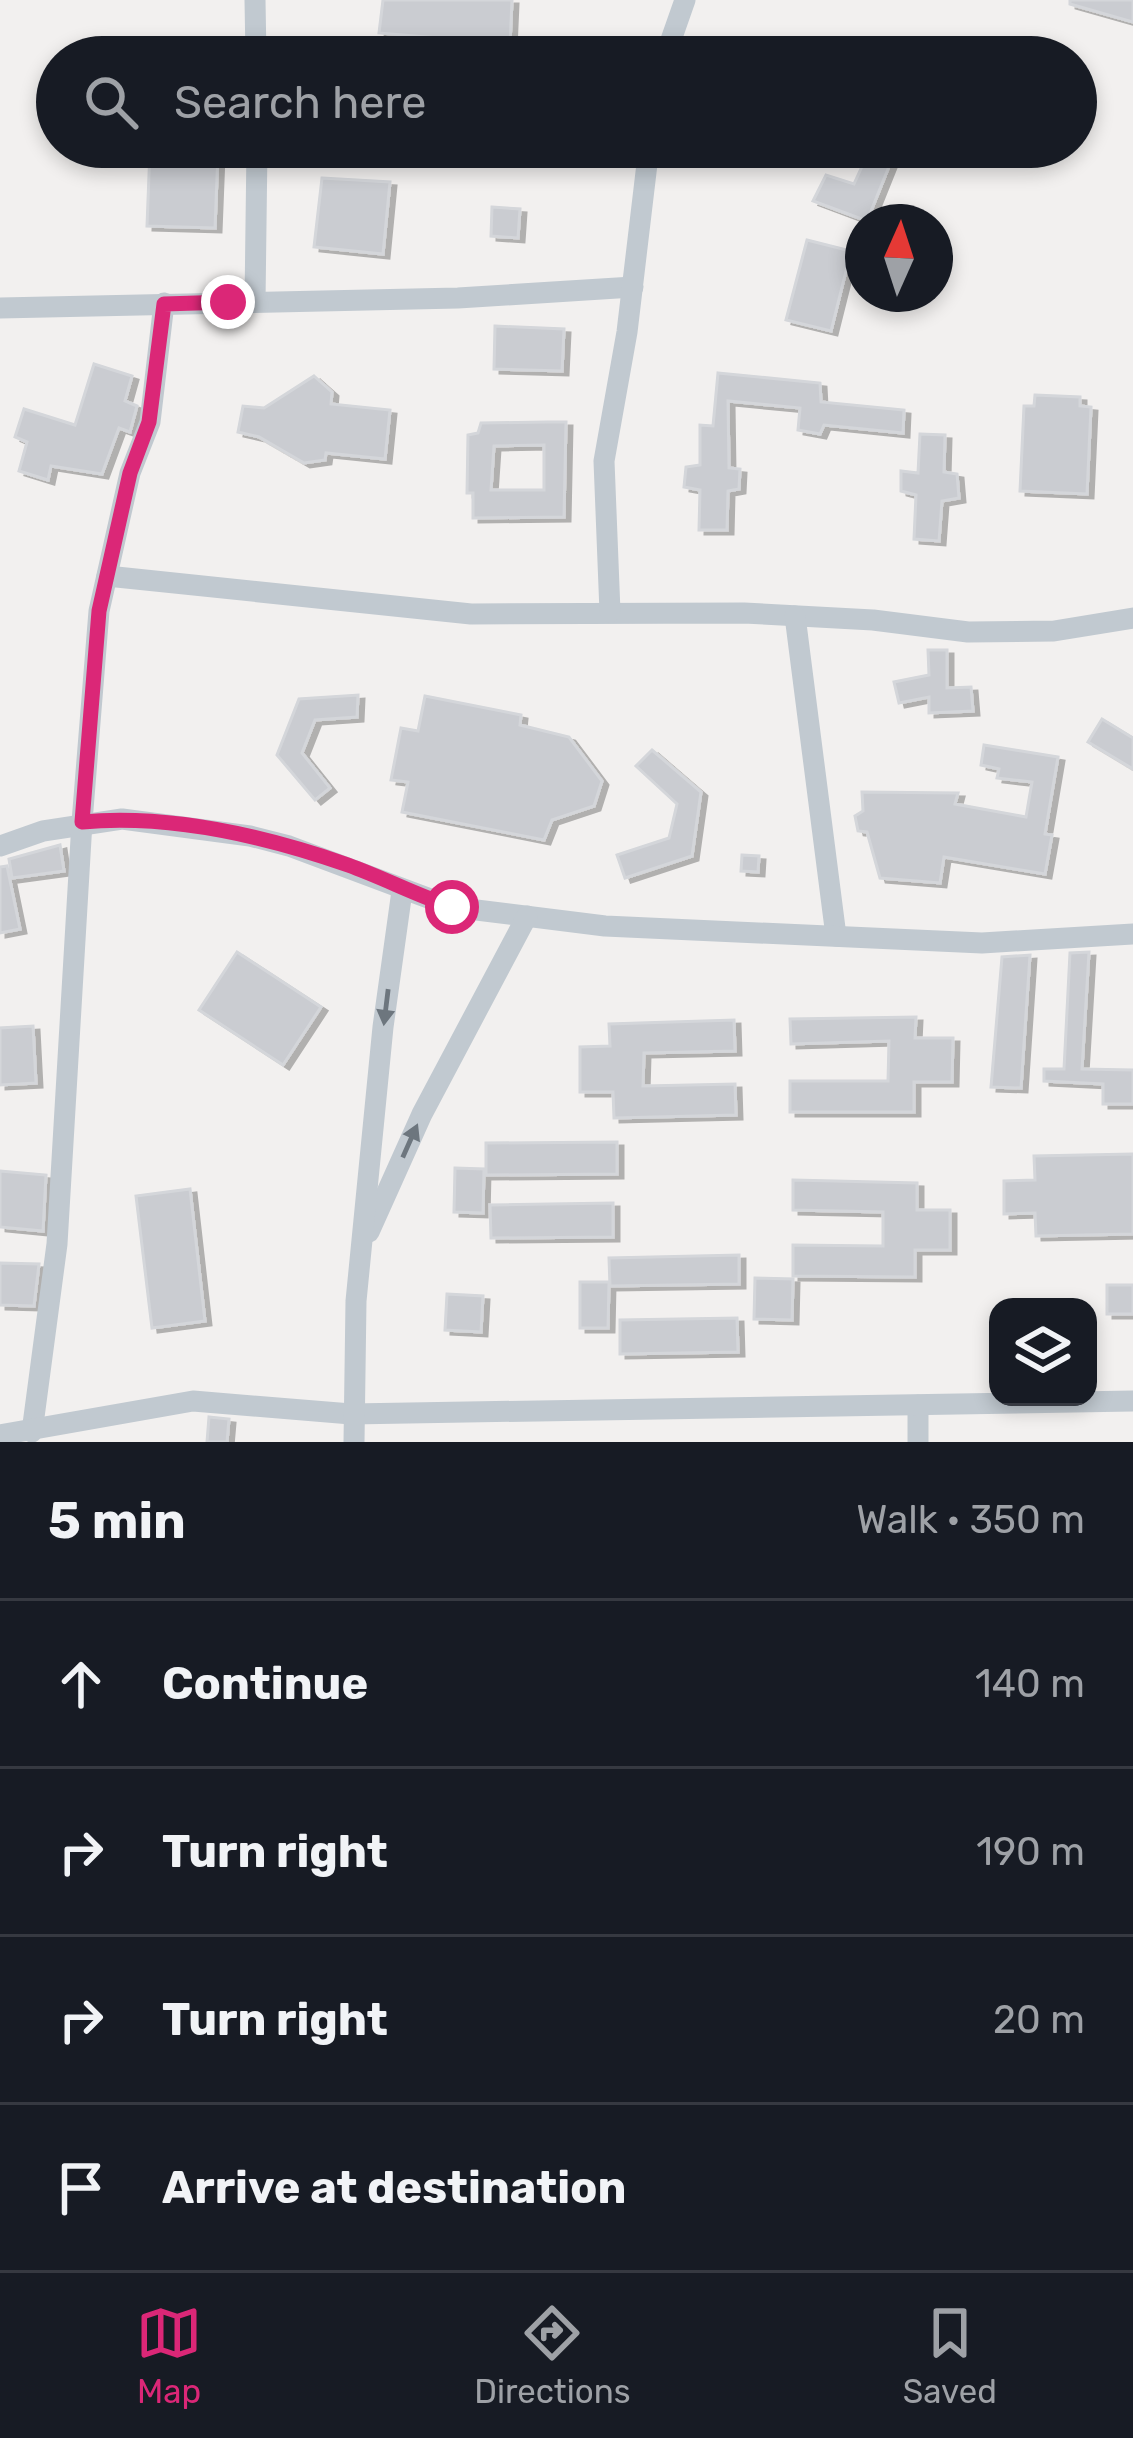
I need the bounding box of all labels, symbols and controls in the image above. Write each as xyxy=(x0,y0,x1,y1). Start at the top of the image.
search box xyxy=(36,36,1097,168)
icon: search xyxy=(78,69,144,135)
text: Search here xyxy=(174,76,426,129)
north arrow xyxy=(845,204,953,312)
route end xyxy=(201,275,255,329)
route start xyxy=(425,880,479,934)
one-way arrow xyxy=(376,989,395,1026)
one-way arrow xyxy=(400,1123,420,1158)
map controls xyxy=(989,1298,1097,1406)
button: layers xyxy=(989,1298,1097,1406)
text: 5 min xyxy=(48,1490,186,1551)
text: Walk · 350 m xyxy=(856,1497,1085,1543)
icon: ahead xyxy=(48,1651,114,1717)
text: Continue xyxy=(162,1657,368,1710)
text: 140 m xyxy=(975,1661,1085,1707)
icon: right xyxy=(48,1819,114,1885)
text: Turn right xyxy=(162,1825,388,1878)
text: 190 m xyxy=(976,1829,1085,1875)
icon: right xyxy=(48,1987,114,2053)
text: Turn right xyxy=(162,1993,388,2046)
text: 20 m xyxy=(993,1997,1085,2043)
icon: arrive xyxy=(48,2155,114,2221)
text: Arrive at destination xyxy=(162,2161,627,2214)
tab: Map xyxy=(136,2300,202,2411)
tab: Directions xyxy=(474,2300,631,2411)
tab: Saved xyxy=(903,2300,997,2411)

